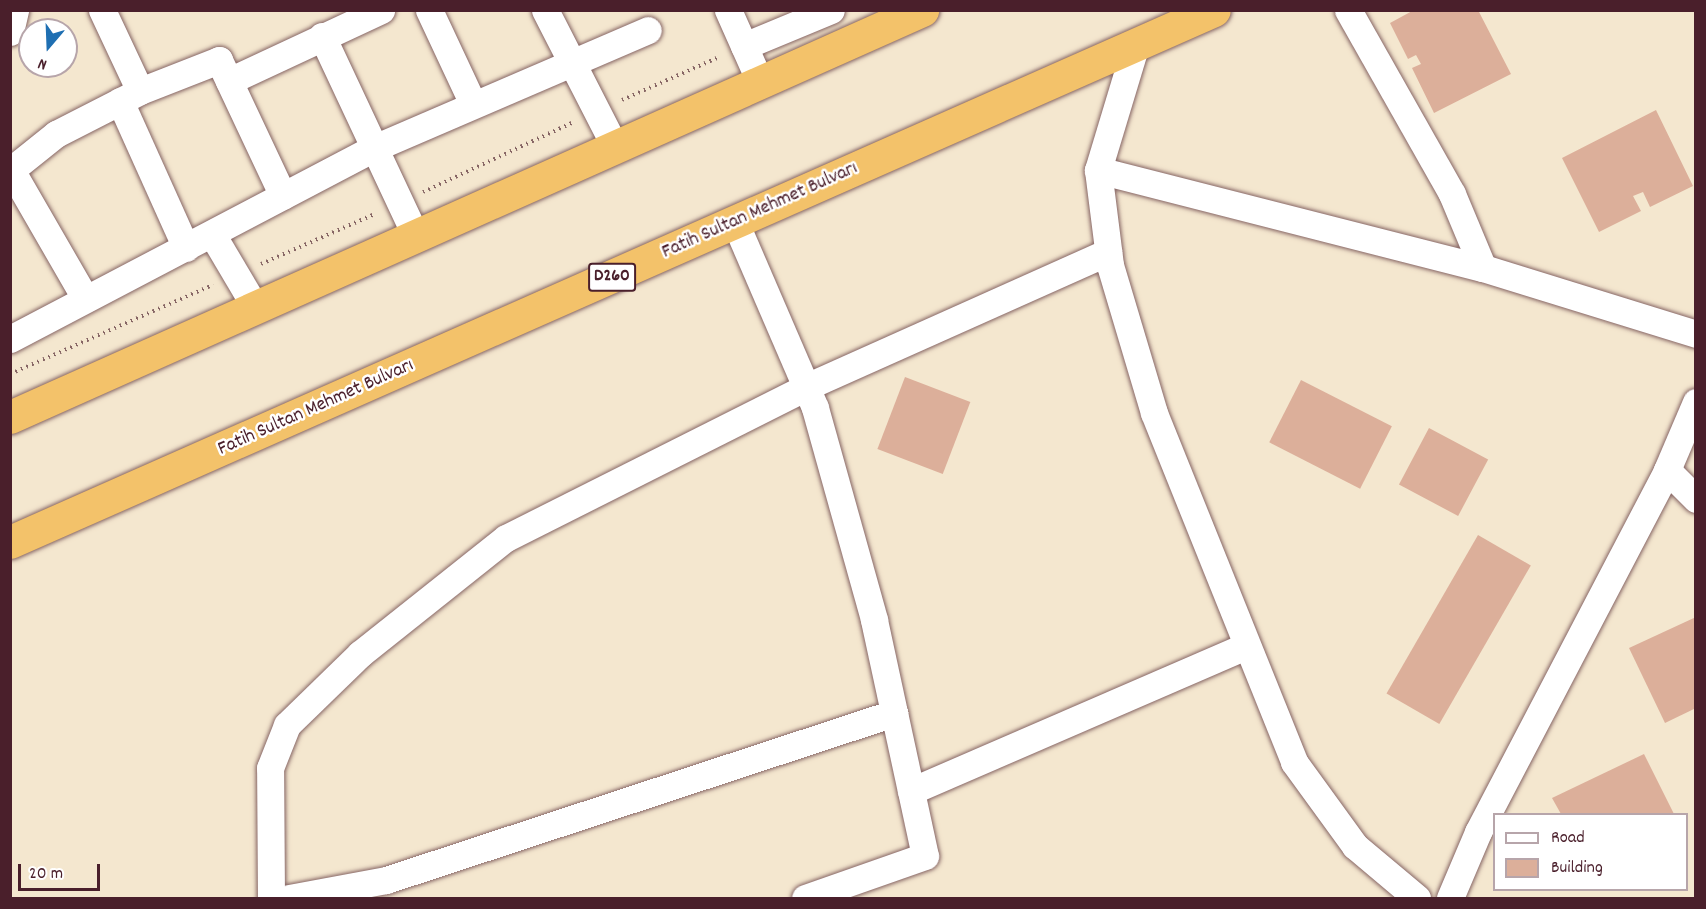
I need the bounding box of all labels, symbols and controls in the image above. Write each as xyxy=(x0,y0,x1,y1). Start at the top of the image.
north arrow xyxy=(18,18,78,78)
text: N xyxy=(35,51,50,76)
street label: Fatih Sultan Mehmet Bulvarı xyxy=(658,157,862,265)
road number: D260 xyxy=(588,262,636,292)
street label: Fatih Sultan Mehmet Bulvarı xyxy=(214,354,418,462)
legend xyxy=(1493,813,1688,891)
text: Road xyxy=(1551,826,1585,851)
scale bar xyxy=(21,852,104,890)
text: Building xyxy=(1551,856,1603,881)
text: 20 m xyxy=(29,862,63,887)

